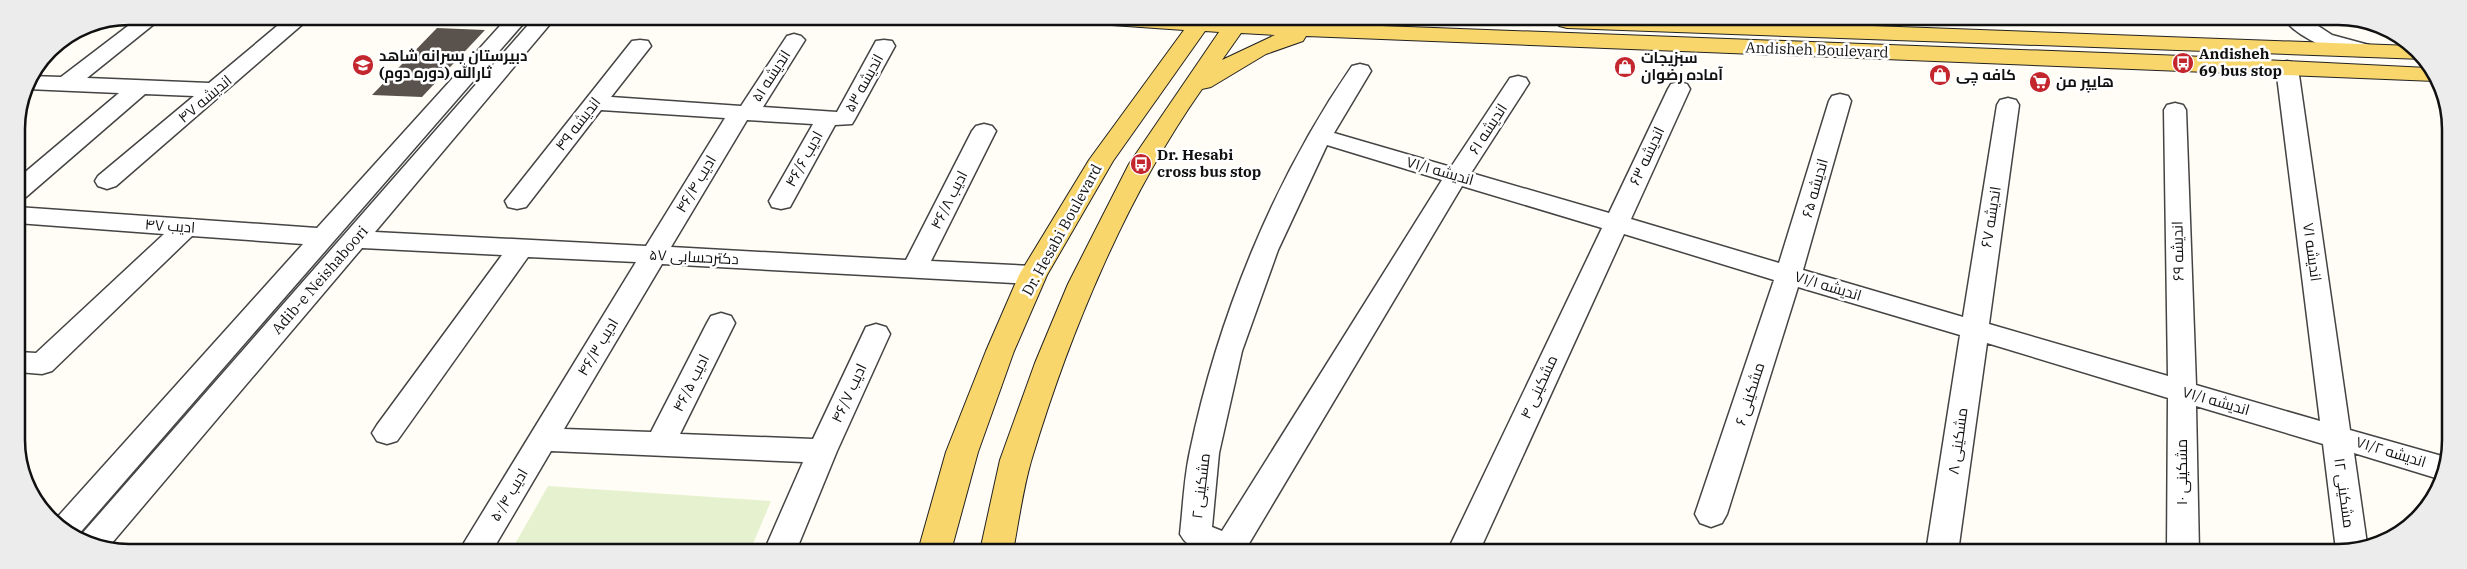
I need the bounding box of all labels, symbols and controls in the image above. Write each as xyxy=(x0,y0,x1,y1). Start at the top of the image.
street label: Andisheh Boulevard xyxy=(1745,38,1889,61)
place label: Andisheh 69 bus stop xyxy=(2199,44,2282,80)
place label: دبیرستان پسرانه شاهد ثارالله (دوره دوم) xyxy=(379,46,527,83)
street label: اندیشه ۵۱ xyxy=(747,46,794,105)
place label: سبزیجات آماده رضوان xyxy=(1641,48,1723,84)
street label: اندیشه ۵۳ xyxy=(840,50,887,115)
bus stop icon: Andisheh 69 bus stop xyxy=(2171,51,2195,75)
school or university icon: دبیرستان پسرانه شاهد ثارالله (دوره دوم) xyxy=(351,53,375,77)
shop icon: سبزیجات آماده رضوان xyxy=(1613,55,1637,79)
shop icon: کافه چی xyxy=(1928,63,1952,87)
place label: کافه چی xyxy=(1956,65,2016,86)
supermarket icon: هایپر من xyxy=(2028,70,2052,94)
street label: اندیشه ۴۷ xyxy=(174,71,235,127)
place label: هایپر من xyxy=(2056,72,2114,93)
street label: اندیشه ۴۹ xyxy=(551,93,604,154)
street label: اندیشه ۶۱ xyxy=(1464,100,1511,158)
street label: اندیشه ۶۳ xyxy=(1625,123,1668,188)
street label: ادیب ۴۶/۶ xyxy=(781,128,827,190)
place label: Dr. Hesabi cross bus stop xyxy=(1157,145,1261,181)
street label: ادیب ۴۶/۴ xyxy=(671,152,720,216)
bus stop icon: Dr. Hesabi cross bus stop xyxy=(1129,152,1153,176)
street label: اندیشه ۷۱/۱ xyxy=(1404,152,1476,189)
street label: اندیشه ۶۵ xyxy=(1797,156,1832,220)
street label: Dr. Hesabi Boulevard xyxy=(1017,161,1106,299)
street label: ادیب ۴۶/۸ xyxy=(926,167,971,232)
street label: اندیشه ۶۷ xyxy=(1976,185,2005,249)
street label: ادیب ۴۷ xyxy=(144,214,196,237)
street label: Adib-e Neishaboori xyxy=(267,221,372,338)
street label: اندیشه ۶۹ xyxy=(2167,221,2188,281)
street label: اندیشه ۷۱ xyxy=(2299,221,2326,283)
street label: دکترحسابی ۵۷ xyxy=(649,245,739,269)
street label: اندیشه ۷۱/۱ xyxy=(1792,266,1864,305)
street label: ادیب ۴۶/۳ xyxy=(573,315,622,379)
street label: ادیب ۴۶/۵ xyxy=(668,351,713,415)
street label: مشکینی ۴ xyxy=(1516,352,1562,422)
street label: ادیب ۴۶/۷ xyxy=(827,360,870,425)
street label: مشکینی ۶ xyxy=(1730,360,1770,428)
street label: اندیشه ۷۱/۱ xyxy=(2180,382,2252,419)
street label: مشکینی ۸ xyxy=(1943,406,1973,476)
street label: اندیشه ۷۱/۲ xyxy=(2354,432,2429,471)
street label: مشکینی ۱۰ xyxy=(2172,439,2192,505)
street label: مشکینی ۲ xyxy=(1187,452,1215,520)
street label: مشکینی ۱۲ xyxy=(2329,457,2359,529)
street label: ادیب ۵۰/۴ xyxy=(485,465,532,525)

